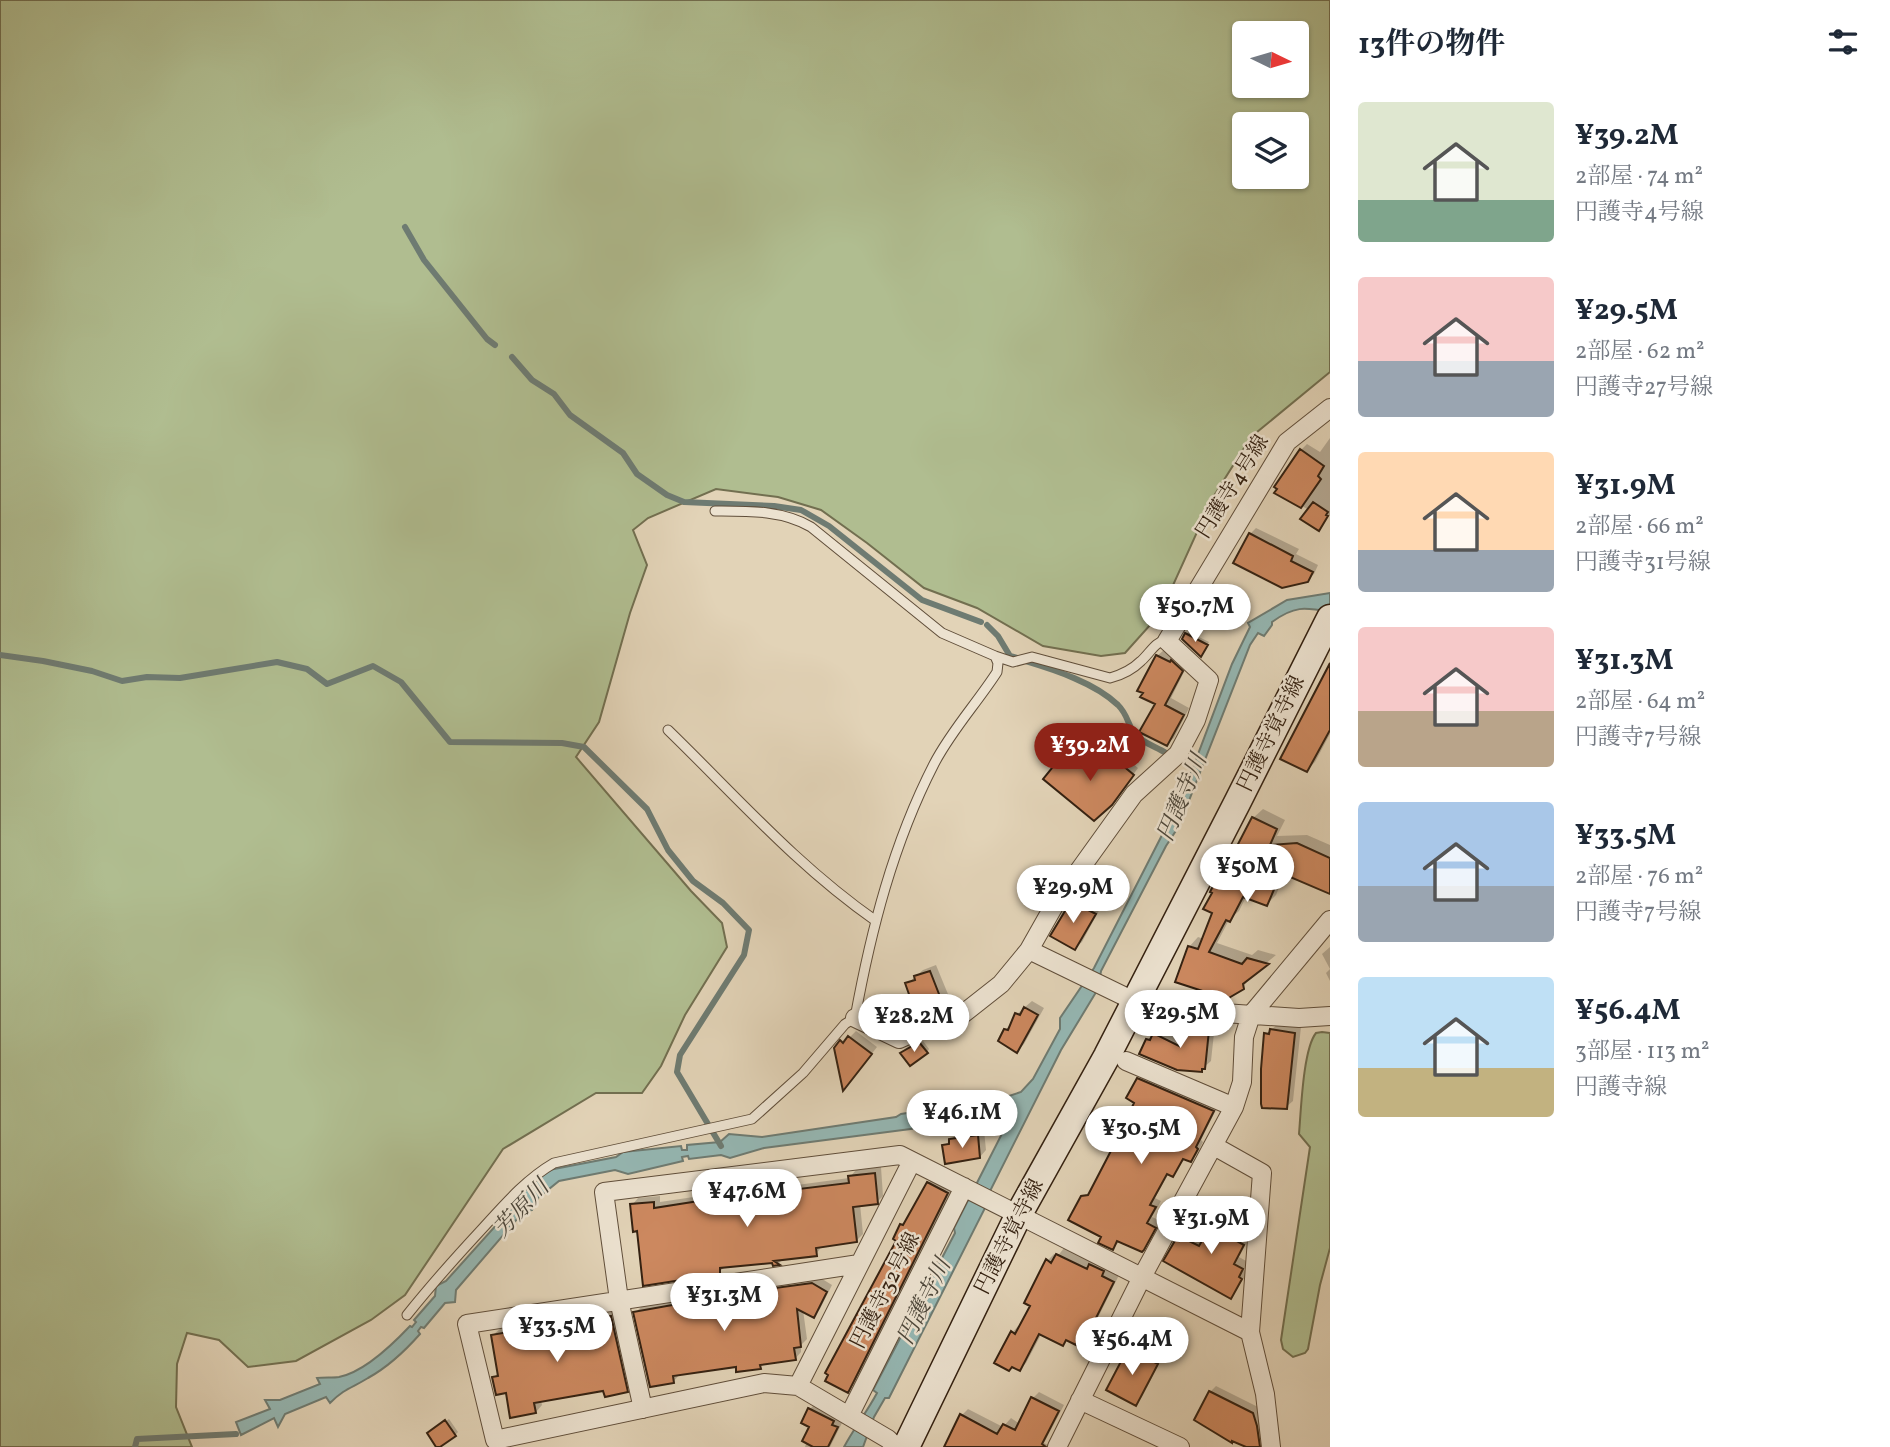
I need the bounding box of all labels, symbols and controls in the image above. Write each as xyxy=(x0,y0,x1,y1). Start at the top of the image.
north arrow xyxy=(1232,21,1309,98)
map controls xyxy=(1232,21,1309,189)
icon: filters xyxy=(1824,23,1862,61)
text: 13件の物件 xyxy=(1358,24,1505,66)
button: layers xyxy=(1232,112,1309,189)
text: ¥39.2M xyxy=(1575,115,1678,157)
icon: home xyxy=(1414,130,1498,214)
text: 2部屋 · 74 m² xyxy=(1575,161,1703,193)
text: 円護寺4号線 xyxy=(1575,197,1704,229)
text: ¥29.5M xyxy=(1575,290,1678,332)
icon: home xyxy=(1414,305,1498,389)
text: 2部屋 · 62 m² xyxy=(1575,336,1705,368)
text: 円護寺27号線 xyxy=(1575,372,1713,404)
street label: 円護寺4号線 xyxy=(1190,429,1276,545)
text: ¥31.9M xyxy=(1575,465,1675,507)
icon: home xyxy=(1414,480,1498,564)
text: 2部屋 · 66 m² xyxy=(1575,511,1704,543)
text: 円護寺31号線 xyxy=(1575,547,1711,579)
pin: ¥50.7M xyxy=(1138,584,1252,644)
text: ¥50.7M xyxy=(1156,591,1234,623)
text: ¥31.3M xyxy=(1575,640,1674,682)
icon: home xyxy=(1414,655,1498,739)
street label: 円護寺覚寺線 xyxy=(1231,671,1313,797)
text: 2部屋 · 64 m² xyxy=(1575,686,1705,718)
text: 円護寺7号線 xyxy=(1575,722,1701,754)
pin: ¥39.2M xyxy=(1033,724,1147,783)
text: ¥39.2M xyxy=(1050,730,1130,762)
water label: 円護寺川 xyxy=(1150,747,1217,847)
text: ¥33.5M xyxy=(1575,815,1676,857)
icon: home xyxy=(1414,830,1498,914)
pin: ¥50M xyxy=(1206,844,1288,904)
text: ¥50M xyxy=(1216,851,1278,883)
text: 2部屋 · 76 m² xyxy=(1575,861,1703,893)
pin: ¥29.9M xyxy=(1016,866,1130,925)
text: ¥29.9M xyxy=(1033,872,1113,904)
text: 円護寺7号線 xyxy=(1575,897,1701,929)
pin: ¥29.5M xyxy=(1123,990,1237,1050)
text: ¥56.4M xyxy=(1575,990,1681,1032)
pin: ¥28.2M xyxy=(857,995,971,1054)
text: ¥29.5M xyxy=(1141,997,1219,1029)
text: ¥28.2M xyxy=(874,1001,954,1033)
icon: home xyxy=(1414,1005,1498,1089)
text: 3部屋 · 113 m² xyxy=(1575,1036,1710,1068)
text: 円護寺線 xyxy=(1575,1072,1667,1104)
pin: ¥46.1M xyxy=(905,1090,1019,1150)
text: ¥46.1M xyxy=(923,1097,1002,1129)
pin: ¥30.5M xyxy=(1084,1106,1198,1166)
text: ¥30.5M xyxy=(1101,1113,1181,1145)
pin: ¥47.6M xyxy=(690,1170,804,1229)
water label: 芳原川 xyxy=(487,1171,559,1245)
street label: 円護寺覚寺線 xyxy=(968,1174,1052,1300)
text: ¥47.6M xyxy=(708,1176,786,1208)
pin: ¥31.9M xyxy=(1154,1196,1268,1256)
text: ¥31.9M xyxy=(1173,1203,1249,1235)
street label: 円護寺32号線 xyxy=(844,1228,928,1354)
water label: 円護寺川 xyxy=(890,1251,961,1350)
pin: ¥31.3M xyxy=(667,1274,781,1333)
text: ¥31.3M xyxy=(686,1280,762,1312)
pin: ¥33.5M xyxy=(500,1304,614,1364)
text: ¥33.5M xyxy=(518,1311,596,1343)
pin: ¥56.4M xyxy=(1075,1318,1189,1377)
text: ¥56.4M xyxy=(1092,1324,1172,1356)

